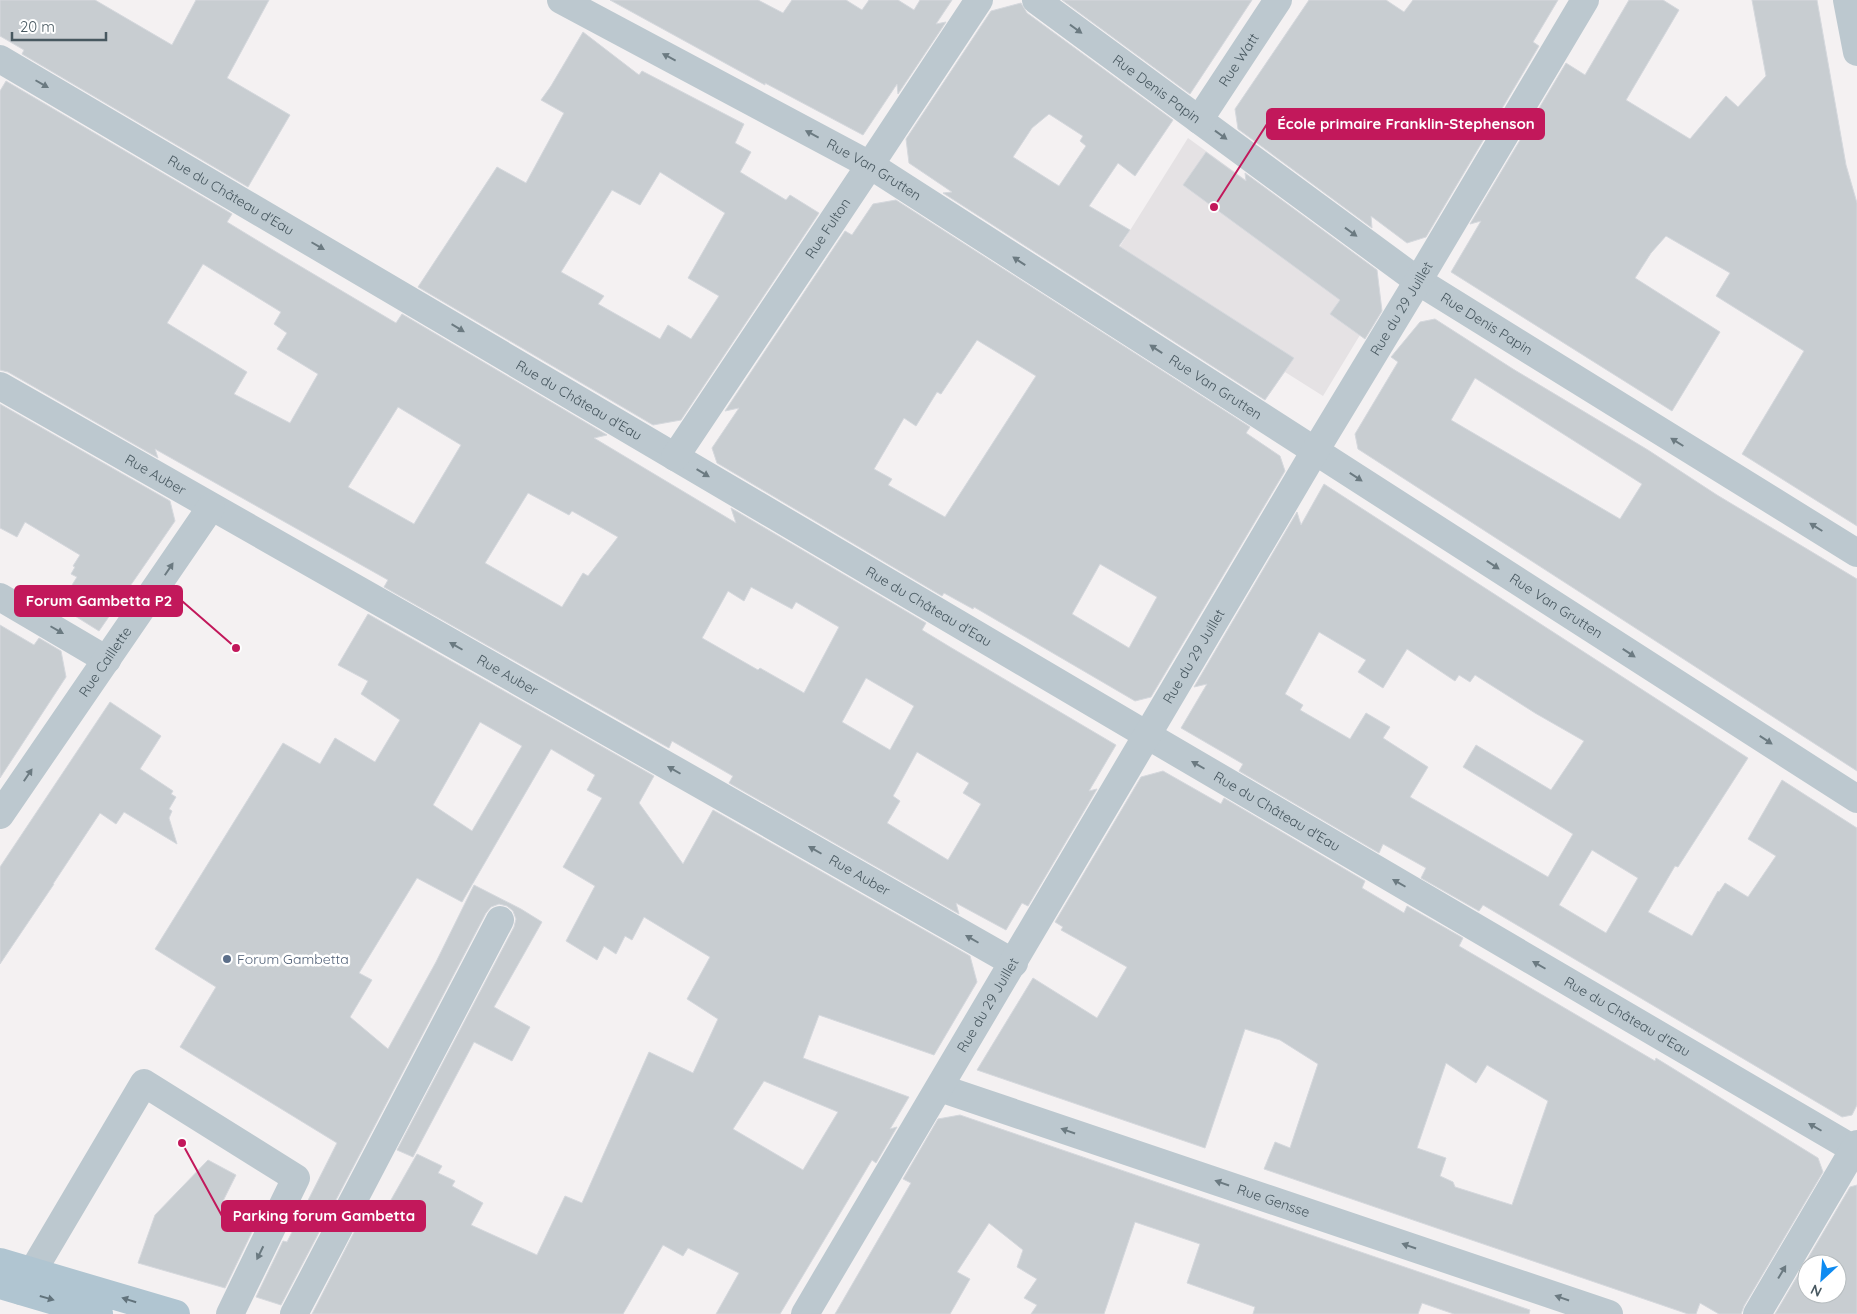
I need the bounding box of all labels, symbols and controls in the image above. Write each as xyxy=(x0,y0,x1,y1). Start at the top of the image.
scale bar xyxy=(12,10,106,42)
text: 20 m xyxy=(20,17,55,36)
one-way arrow xyxy=(1069,24,1083,34)
street label: Rue Watt xyxy=(1214,29,1263,90)
street label: Rue Denis Papin xyxy=(1109,51,1204,127)
one-way arrow xyxy=(662,53,675,62)
one-way arrow xyxy=(35,79,49,88)
callout: École primaire Franklin-Stephenson xyxy=(1267,109,1544,139)
text: École primaire Franklin-Stephenson xyxy=(1277,114,1535,133)
one-way arrow xyxy=(805,130,819,138)
one-way arrow xyxy=(1214,130,1227,141)
street label: Rue Van Grutten xyxy=(824,135,925,205)
street label: Rue du Château d'Eau xyxy=(165,151,297,239)
street label: Rue Fulton xyxy=(801,195,854,262)
one-way arrow xyxy=(1344,227,1358,237)
one-way arrow xyxy=(310,242,325,250)
one-way arrow xyxy=(1013,256,1026,266)
street label: Rue du 29 Juillet xyxy=(1366,258,1437,359)
street label: Rue Denis Papin xyxy=(1437,288,1536,359)
one-way arrow xyxy=(451,324,464,333)
one-way arrow xyxy=(1149,344,1163,353)
street label: Rue Van Grutten xyxy=(1166,350,1265,423)
street label: Rue du Château d'Eau xyxy=(513,356,645,444)
one-way arrow xyxy=(1671,437,1684,446)
street label: Rue Auber xyxy=(122,450,190,499)
one-way arrow xyxy=(697,469,710,478)
one-way arrow xyxy=(1349,472,1362,482)
one-way arrow xyxy=(1809,522,1822,532)
one-way arrow xyxy=(1486,560,1499,570)
one-way arrow xyxy=(164,562,174,576)
street label: Rue du Château d'Eau xyxy=(862,562,995,650)
street label: Rue Van Grutten xyxy=(1506,569,1606,642)
callout: Forum Gambetta P2 xyxy=(15,586,182,616)
text: Forum Gambetta P2 xyxy=(26,591,172,610)
street label: Rue du 29 Juillet xyxy=(1159,605,1229,707)
street label: Rue Caillette xyxy=(75,623,136,700)
one-way arrow xyxy=(51,626,64,635)
one-way arrow xyxy=(450,642,463,651)
one-way arrow xyxy=(1623,648,1636,657)
street label: Rue Auber xyxy=(474,650,542,700)
one-way arrow xyxy=(1759,736,1773,745)
one-way arrow xyxy=(1192,761,1205,770)
one-way arrow xyxy=(667,765,680,774)
street label: Rue du Château d'Eau xyxy=(1211,767,1343,855)
one-way arrow xyxy=(23,768,33,782)
one-way arrow xyxy=(808,846,822,854)
street label: Rue Auber xyxy=(826,851,894,900)
one-way arrow xyxy=(1392,878,1405,887)
one-way arrow xyxy=(964,935,979,943)
place label: Forum Gambetta xyxy=(237,950,349,968)
marker: Forum Gambetta xyxy=(221,953,233,965)
street label: Rue du 29 Juillet xyxy=(953,954,1023,1056)
one-way arrow xyxy=(1532,960,1545,969)
street label: Rue du Château d'Eau xyxy=(1561,972,1694,1060)
one-way arrow xyxy=(1808,1122,1821,1131)
one-way arrow xyxy=(1060,1127,1075,1134)
one-way arrow xyxy=(1214,1179,1229,1186)
street label: Rue Gensse xyxy=(1235,1180,1312,1221)
callout: Parking forum Gambetta xyxy=(222,1201,425,1231)
text: Parking forum Gambetta xyxy=(233,1206,415,1225)
one-way arrow xyxy=(1401,1242,1416,1249)
one-way arrow xyxy=(256,1246,264,1260)
north arrow xyxy=(1797,1254,1847,1304)
one-way arrow xyxy=(1777,1265,1786,1279)
text: N xyxy=(1808,1280,1825,1301)
one-way arrow xyxy=(1555,1294,1570,1302)
one-way arrow xyxy=(39,1295,54,1303)
one-way arrow xyxy=(121,1296,136,1304)

